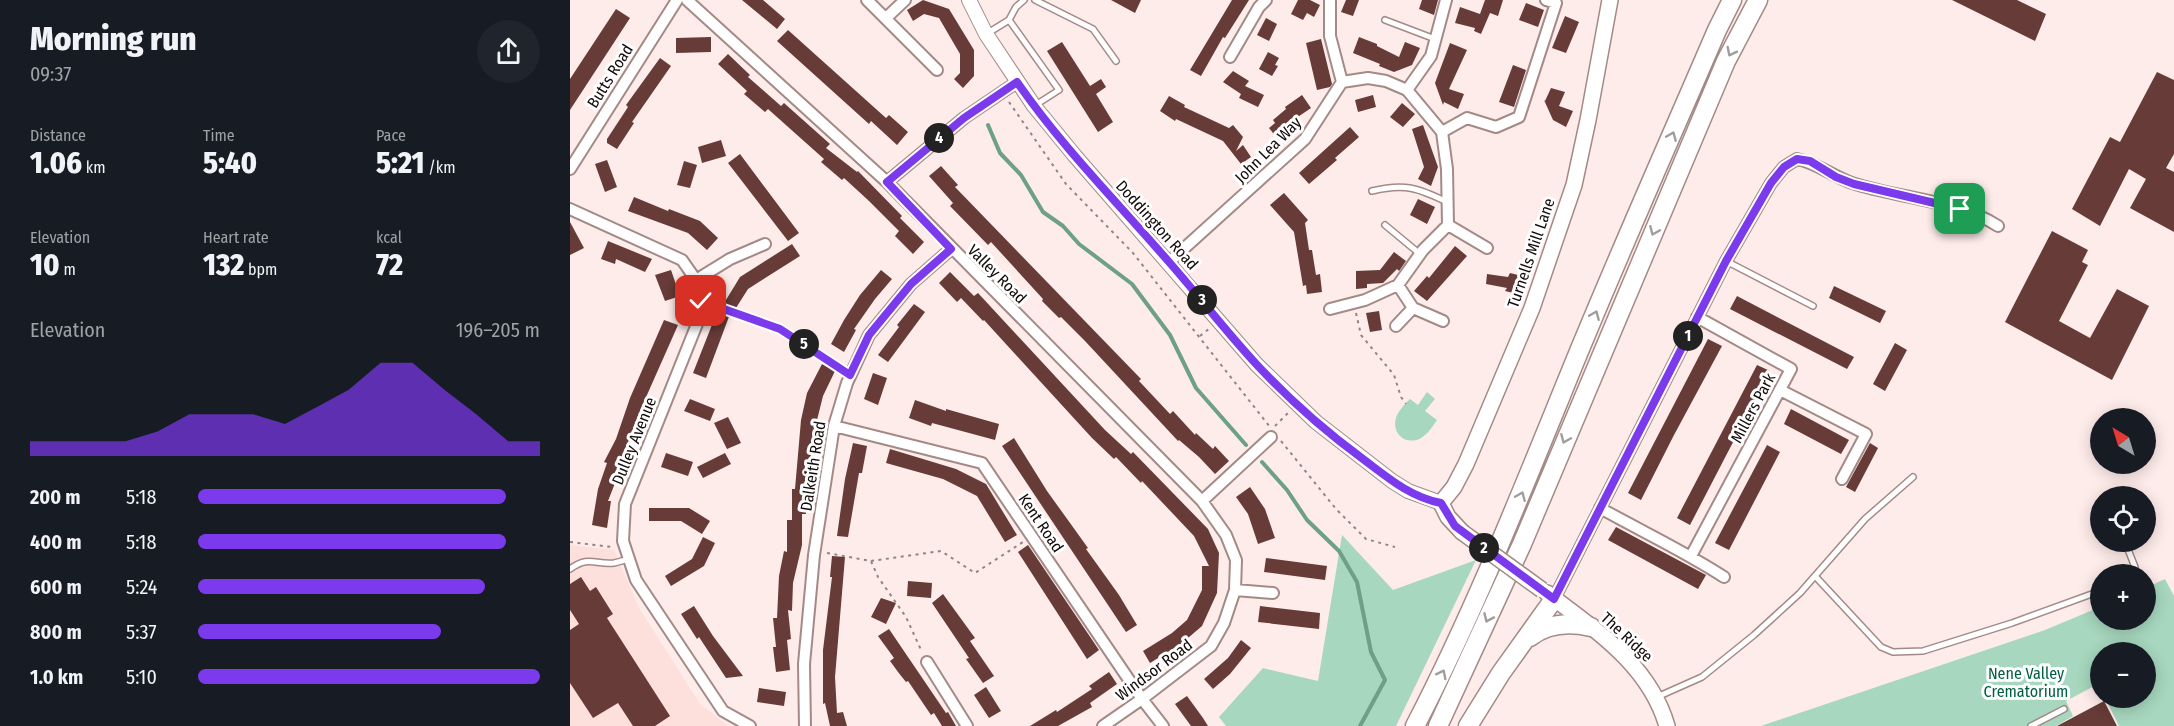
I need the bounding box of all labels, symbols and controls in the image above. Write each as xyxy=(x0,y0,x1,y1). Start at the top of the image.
text: Morning run xyxy=(30,19,197,59)
button: share xyxy=(477,20,540,83)
street label: Butts Road xyxy=(583,41,637,111)
one-way arrow xyxy=(1727,46,1739,57)
text: 09:37 xyxy=(30,62,71,86)
street label: John Lea Way xyxy=(1231,112,1306,187)
pin: 4 xyxy=(924,123,954,153)
text: Distance xyxy=(30,126,86,145)
text: Time xyxy=(203,126,235,145)
text: Pace xyxy=(376,126,406,145)
text: 4 xyxy=(935,128,943,147)
one-way arrow xyxy=(1665,131,1677,142)
text: 1.06 xyxy=(30,145,82,181)
text: 5:40 xyxy=(203,145,257,181)
text: 5:21 xyxy=(376,145,425,181)
text: km xyxy=(82,158,106,177)
text: /km xyxy=(425,158,456,177)
street label: Doddington Road xyxy=(1112,176,1202,274)
pin xyxy=(1934,183,1985,234)
icon: arrive xyxy=(1943,192,1976,225)
street label: Turnells Mill Lane xyxy=(1503,196,1559,310)
one-way arrow xyxy=(1649,225,1661,236)
text: Elevation xyxy=(30,228,90,247)
text: Heart rate xyxy=(203,228,269,247)
text: kcal xyxy=(376,228,402,247)
street label: Valley Road xyxy=(964,241,1030,307)
text: 10 xyxy=(30,247,60,283)
text: 132 xyxy=(203,247,244,283)
text: 72 xyxy=(376,247,403,283)
text: m xyxy=(60,260,76,279)
text: bpm xyxy=(244,260,277,279)
pin xyxy=(675,275,726,326)
icon: check xyxy=(684,284,717,317)
pin: 3 xyxy=(1187,285,1217,315)
text: 3 xyxy=(1198,290,1206,309)
one-way arrow xyxy=(1588,311,1600,322)
text: Elevation xyxy=(30,318,105,342)
text: 196–205 m xyxy=(456,318,540,342)
pin: 1 xyxy=(1673,321,1703,351)
text: 1 xyxy=(1685,326,1691,345)
pin: 5 xyxy=(789,329,819,359)
text: 5 xyxy=(800,334,808,353)
street label: Millers Park xyxy=(1727,369,1779,446)
street label: Dulley Avenue xyxy=(608,394,660,488)
north arrow xyxy=(2090,408,2156,474)
map controls xyxy=(2090,408,2156,708)
street label: Dalkeith Road xyxy=(797,420,829,512)
one-way arrow xyxy=(1561,433,1573,444)
text: 200 m xyxy=(30,485,81,509)
text: 5:18 xyxy=(126,485,156,509)
button: locate xyxy=(2090,486,2156,552)
street label: Kent Road xyxy=(1014,490,1068,556)
one-way arrow xyxy=(1514,491,1526,502)
text: 400 m xyxy=(30,530,82,554)
text: 5:18 xyxy=(126,530,156,554)
pin: 2 xyxy=(1469,533,1499,563)
text: 2 xyxy=(1480,538,1488,557)
button: + xyxy=(2090,564,2156,630)
text: 600 m xyxy=(30,575,82,599)
text: 5:24 xyxy=(126,575,158,599)
street label: The Ridge xyxy=(1597,608,1657,666)
one-way arrow xyxy=(1484,612,1496,623)
text: 800 m xyxy=(30,620,82,644)
text: 5:37 xyxy=(126,620,157,644)
street label: Windsor Road xyxy=(1112,635,1196,705)
button: − xyxy=(2090,642,2156,708)
park label: Nene Valley Crematorium xyxy=(1984,664,2068,701)
text: 1.0 km xyxy=(30,665,83,689)
text: 5:10 xyxy=(126,665,157,689)
one-way arrow xyxy=(1435,669,1447,680)

